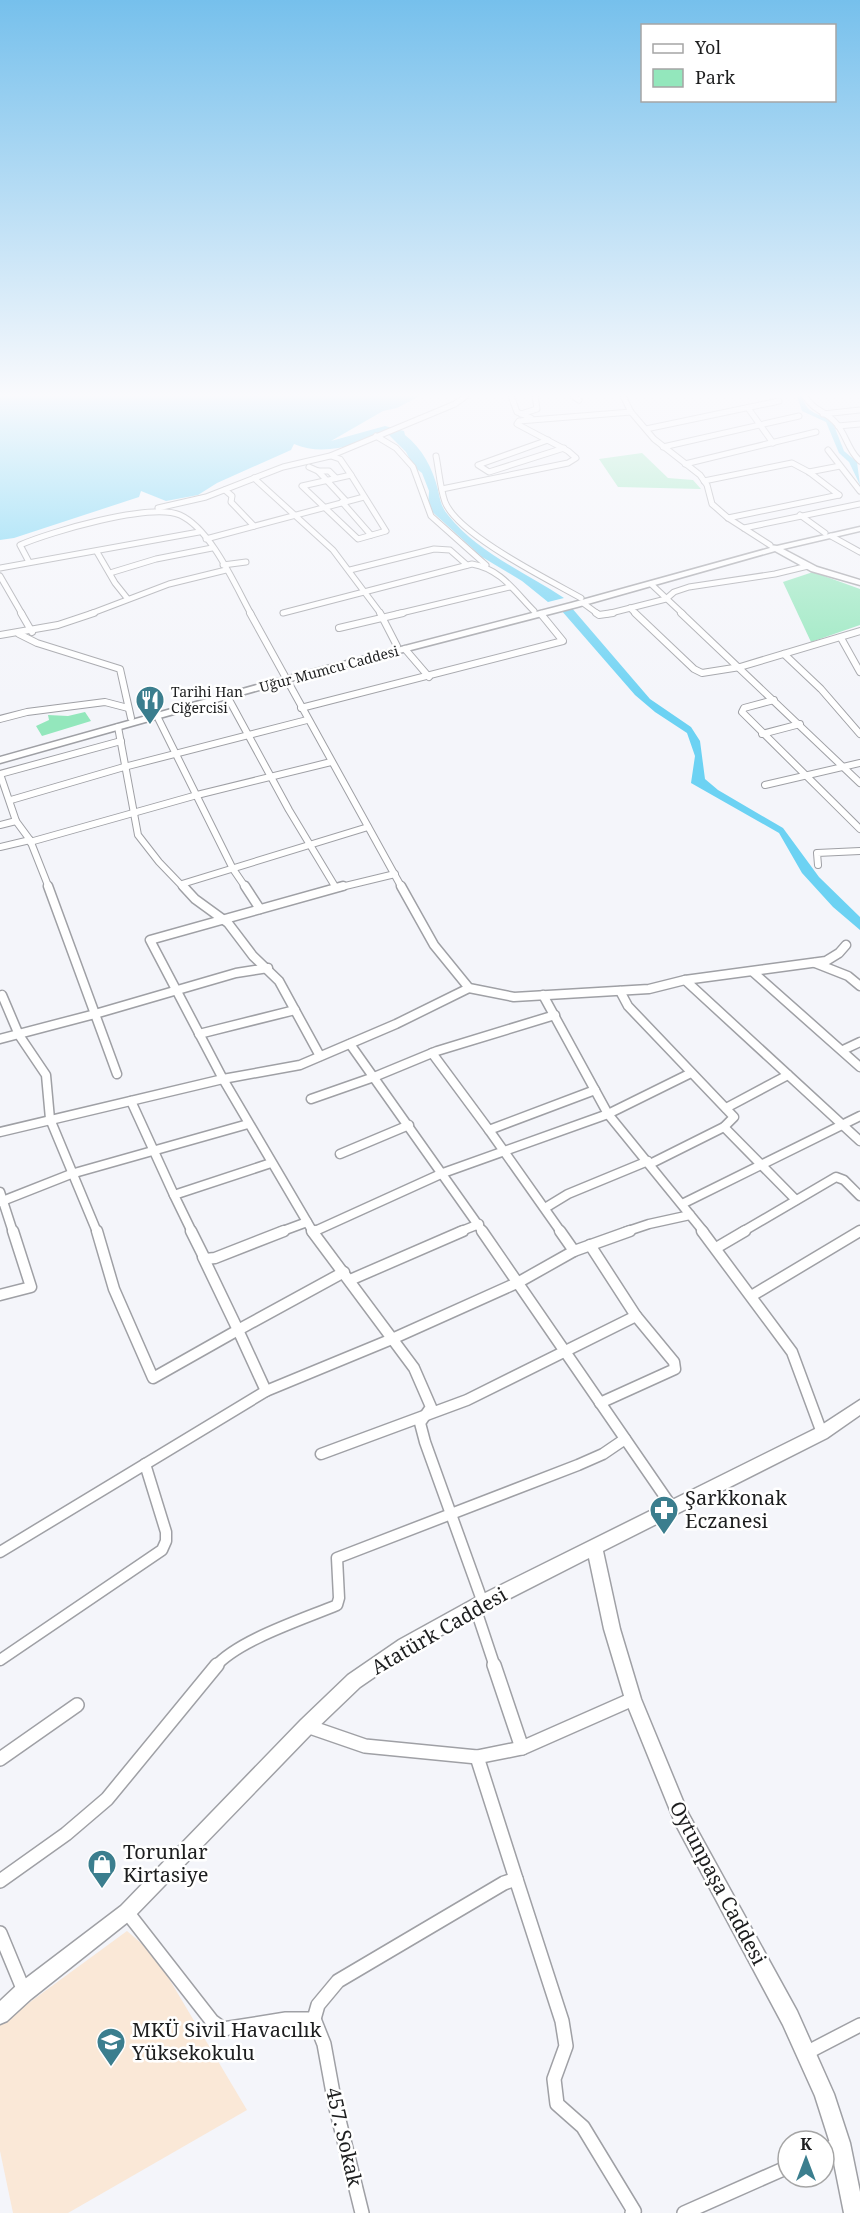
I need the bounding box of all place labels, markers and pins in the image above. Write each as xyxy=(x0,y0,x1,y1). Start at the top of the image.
place label: Tarihi Han Ciğercisi xyxy=(171,682,243,717)
restaurant icon: Tarihi Han Ciğercisi xyxy=(134,684,166,726)
place label: Şarkkonak Eczanesi xyxy=(685,1484,787,1534)
pharmacy icon: Şarkkonak Eczanesi xyxy=(648,1494,680,1536)
place label: Torunlar Kirtasiye xyxy=(123,1838,209,1888)
shop icon: Torunlar Kirtasiye xyxy=(86,1848,118,1890)
place label: MKÜ Sivil Havacılık Yüksekokulu xyxy=(131,2016,322,2066)
school or university icon: MKÜ Sivil Havacılık Yüksekokulu xyxy=(95,2026,127,2068)

